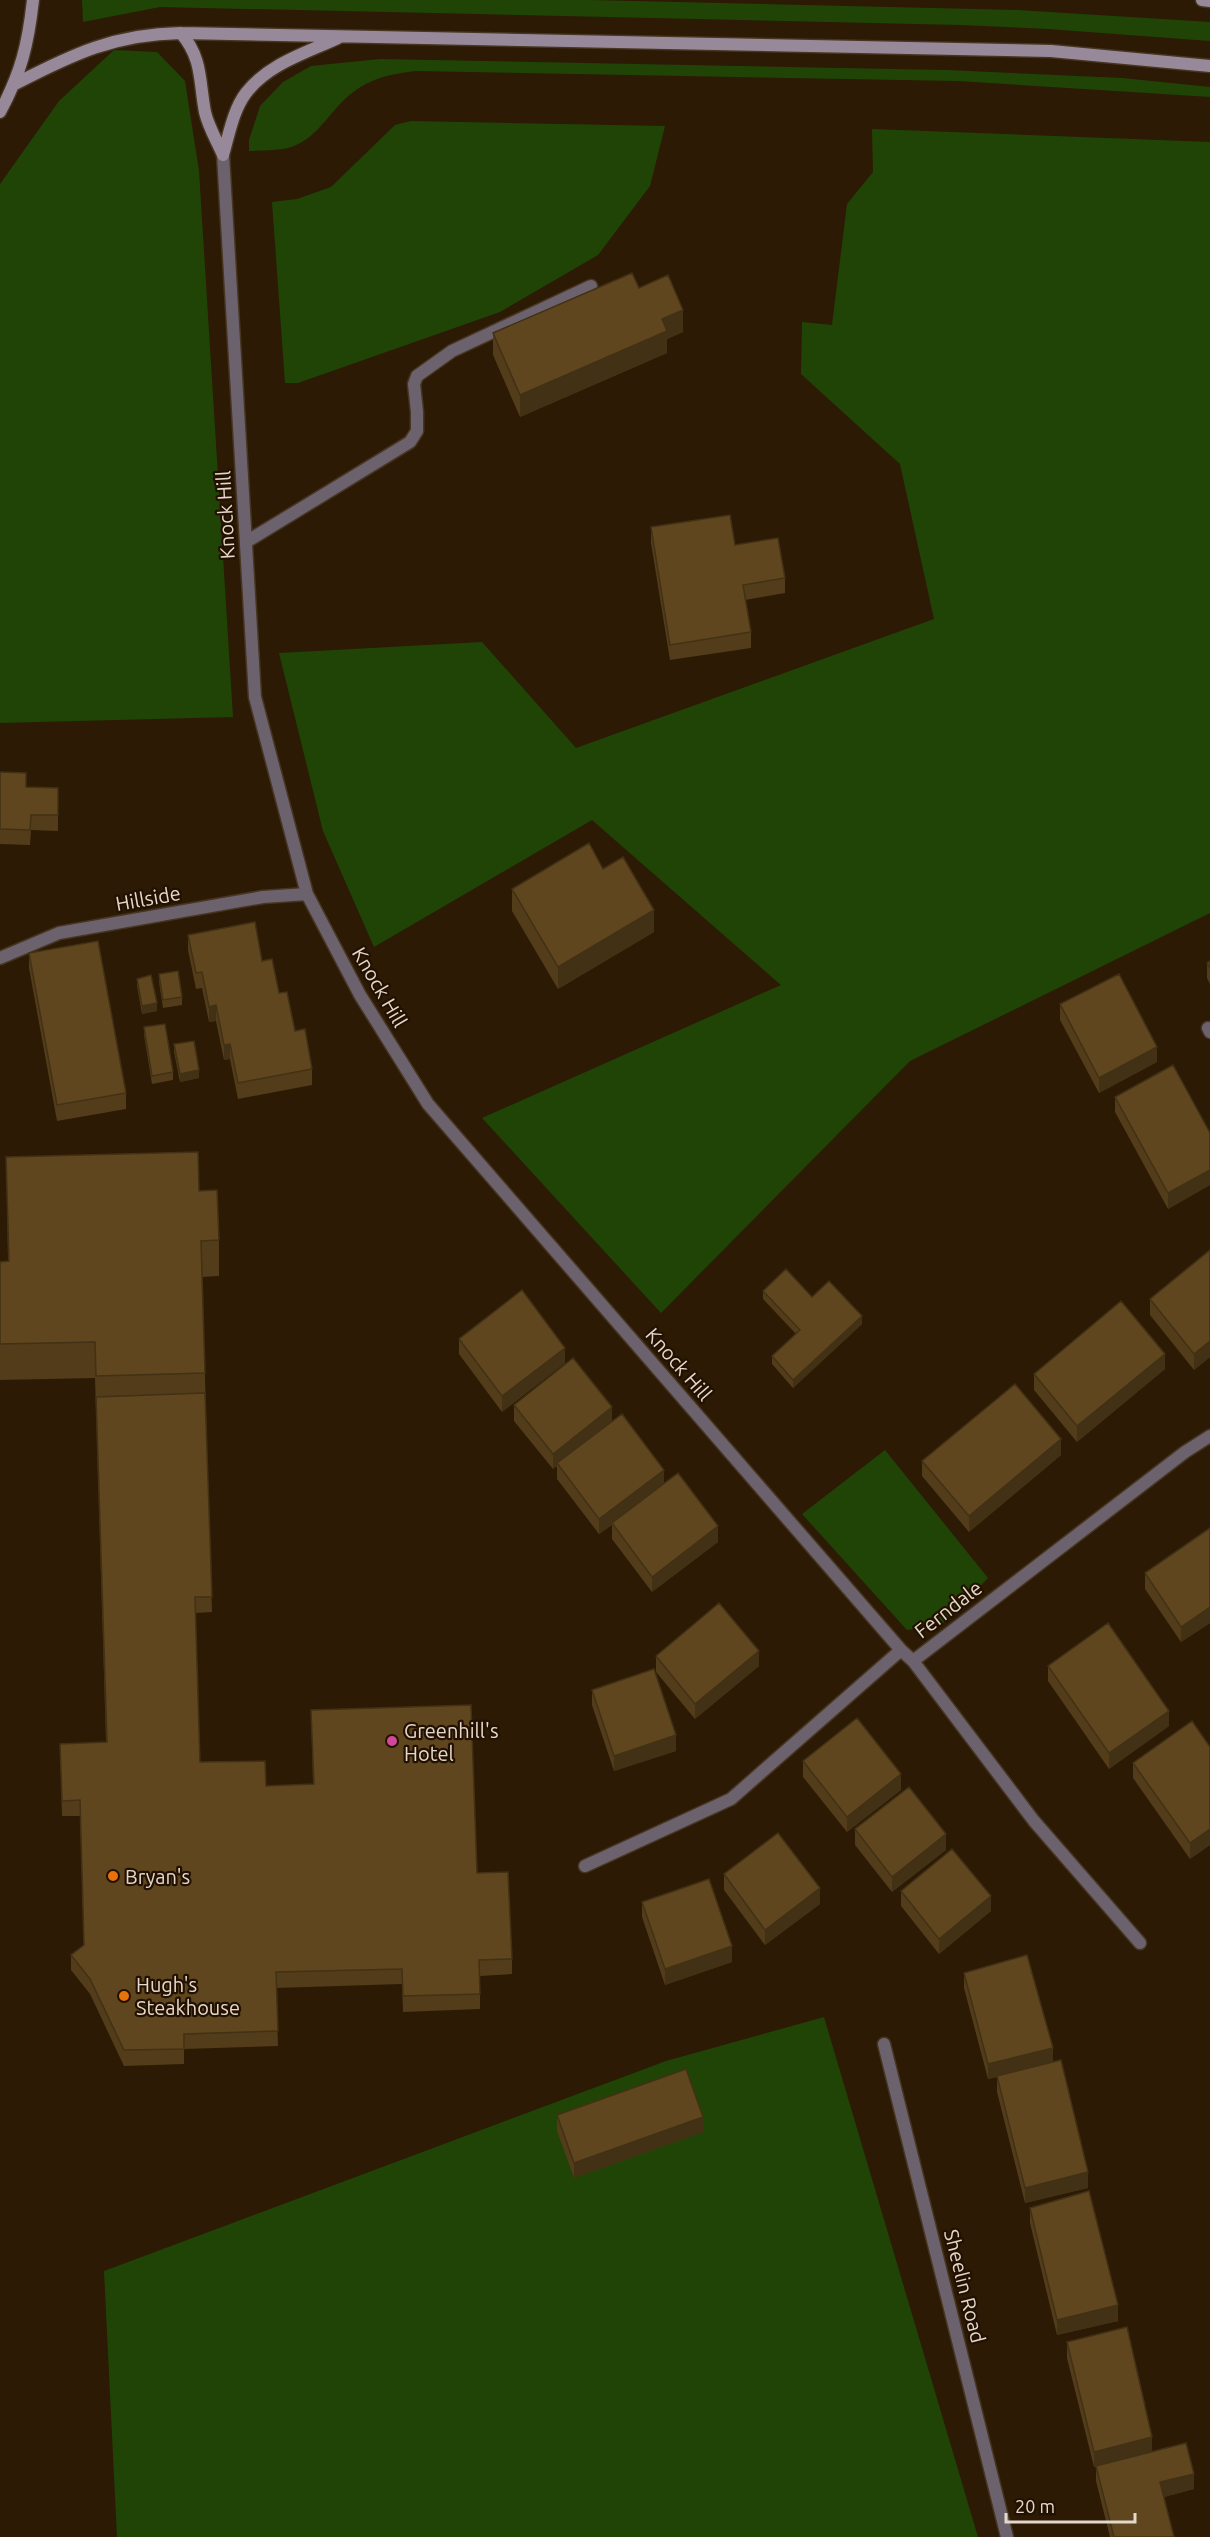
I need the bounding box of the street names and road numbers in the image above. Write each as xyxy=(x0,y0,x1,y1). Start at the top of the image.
street label: Knock Hill xyxy=(211,470,239,560)
street label: Hillside xyxy=(114,881,182,915)
street label: Knock Hill xyxy=(348,943,412,1031)
street label: Knock Hill xyxy=(641,1323,717,1405)
street label: Ferndale xyxy=(910,1576,986,1642)
street label: Sheelin Road xyxy=(940,2227,990,2345)

